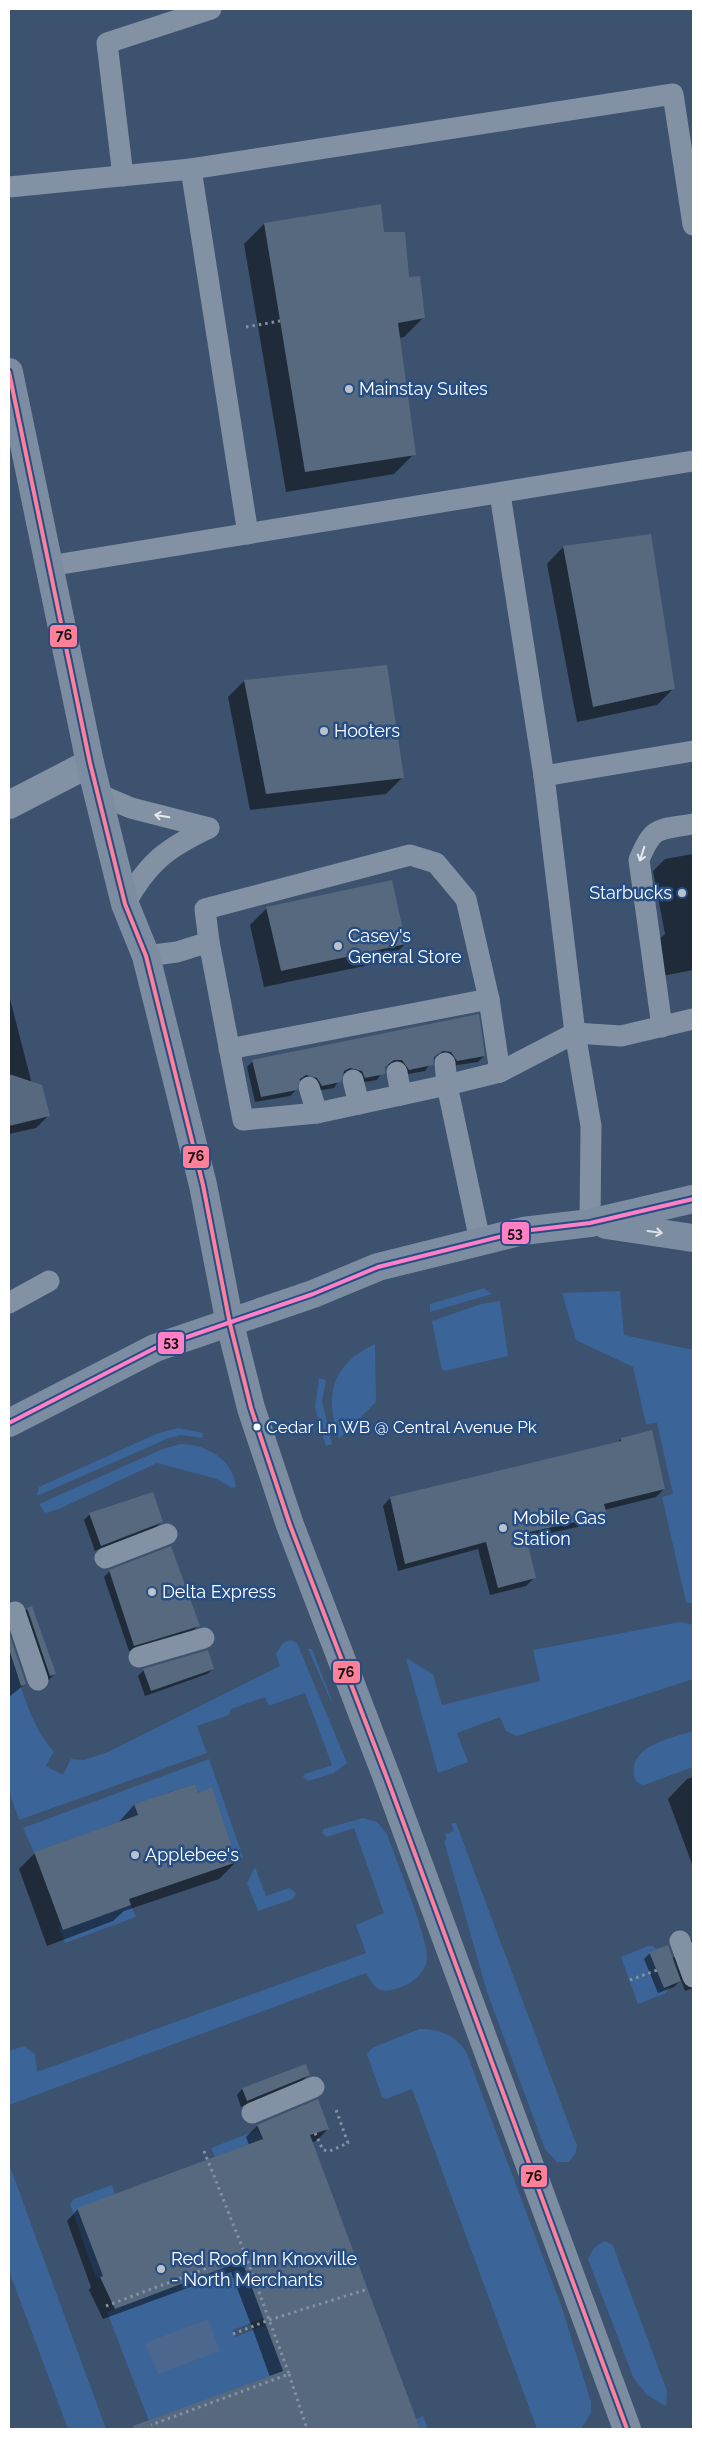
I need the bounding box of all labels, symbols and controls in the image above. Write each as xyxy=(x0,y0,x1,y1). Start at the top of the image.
place label: Mainstay Suites xyxy=(359,378,488,399)
marker: Mainstay Suites xyxy=(343,383,355,395)
line badge: 76 xyxy=(49,624,78,648)
text: 76 xyxy=(56,627,72,643)
place label: Hooters xyxy=(334,720,400,741)
marker: Hooters xyxy=(318,725,330,737)
one-way arrow xyxy=(154,811,170,821)
one-way arrow xyxy=(637,846,646,862)
place label: Starbucks xyxy=(589,882,672,903)
marker: Starbucks xyxy=(676,887,688,899)
place label: Casey's General Store xyxy=(348,925,462,967)
marker: Casey's General Store xyxy=(332,940,344,952)
line badge: 76 xyxy=(182,1145,210,1169)
text: 76 xyxy=(188,1148,204,1164)
line badge: 53 xyxy=(501,1221,530,1245)
text: 53 xyxy=(507,1225,523,1241)
one-way arrow xyxy=(647,1228,663,1238)
line badge: 53 xyxy=(157,1331,185,1355)
text: 53 xyxy=(163,1334,179,1350)
place label: Cedar Ln WB @ Central Avenue Pk xyxy=(266,1417,537,1437)
marker: Cedar Ln WB @ Central Avenue Pk xyxy=(252,1422,262,1432)
place label: Mobile Gas Station xyxy=(513,1507,606,1549)
marker: Mobile Gas Station xyxy=(497,1522,509,1534)
place label: Delta Express xyxy=(162,1581,276,1602)
marker: Delta Express xyxy=(146,1586,158,1598)
line badge: 76 xyxy=(332,1660,361,1684)
text: 76 xyxy=(338,1664,354,1680)
place label: Applebee's xyxy=(145,1844,239,1865)
marker: Applebee's xyxy=(129,1849,141,1861)
line badge: 76 xyxy=(520,2164,548,2188)
text: 76 xyxy=(526,2168,542,2184)
place label: Red Roof Inn Knoxville - North Merchants xyxy=(171,2248,357,2290)
marker: Red Roof Inn Knoxville - North Merchants xyxy=(155,2263,167,2275)

